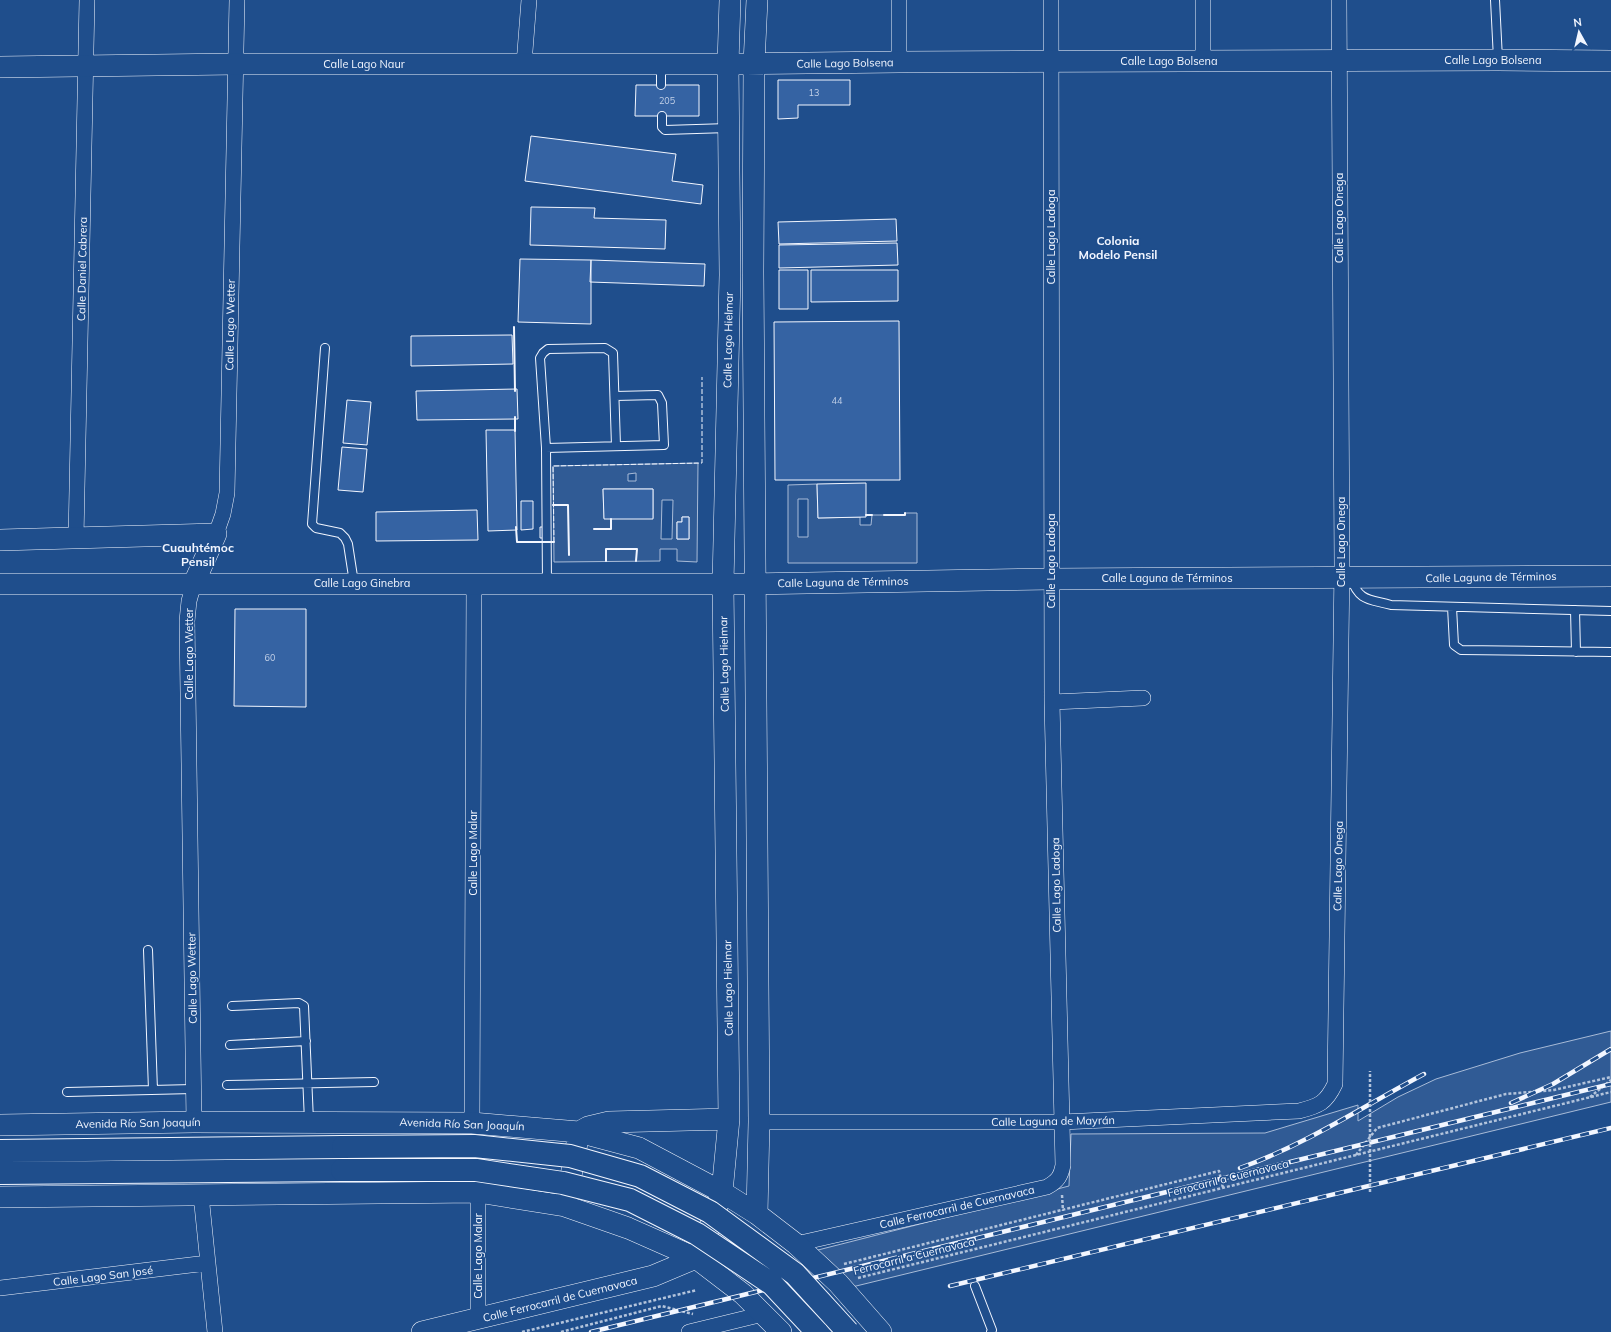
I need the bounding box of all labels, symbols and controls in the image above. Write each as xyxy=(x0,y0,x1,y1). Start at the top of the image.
north arrow xyxy=(1559,12,1599,52)
text: N xyxy=(1573,15,1583,30)
street label: Calle Lago Bolsena xyxy=(1444,53,1542,67)
street label: Calle Lago Bolsena xyxy=(1120,54,1218,68)
street label: Calle Lago Bolsena xyxy=(796,55,894,71)
street label: Calle Lago Naur xyxy=(323,57,405,71)
house number: 13 xyxy=(809,87,819,98)
house number: 205 xyxy=(659,95,676,106)
street label: Calle Lago Onega xyxy=(1332,173,1346,263)
street label: Calle Lago Ladoga xyxy=(1044,189,1058,285)
street label: Calle Daniel Cabrera xyxy=(74,217,90,321)
district label: Colonia Modelo Pensil xyxy=(1079,233,1157,262)
street label: Calle Lago Wetter xyxy=(222,279,238,371)
street label: Calle Lago Hielmar xyxy=(720,292,736,388)
house number: 44 xyxy=(832,395,843,406)
street label: Calle Lago Onega xyxy=(1334,497,1348,587)
street label: Calle Lago Ladoga xyxy=(1044,513,1058,609)
district label: Cuauhtémoc Pensil xyxy=(162,540,234,569)
street label: Calle Laguna de Términos xyxy=(1425,569,1557,585)
street label: Calle Laguna de Términos xyxy=(1101,571,1233,585)
street label: Calle Laguna de Términos xyxy=(777,574,909,590)
street label: Calle Lago Ginebra xyxy=(314,576,410,590)
street label: Calle Lago Wetter xyxy=(182,608,196,700)
street label: Calle Lago Hielmar xyxy=(716,616,732,712)
house number: 60 xyxy=(265,652,275,663)
street label: Calle Lago Malar xyxy=(466,810,480,896)
street label: Calle Lago Onega xyxy=(1330,821,1346,911)
street label: Calle Lago Ladoga xyxy=(1048,837,1064,933)
street label: Calle Lago Wetter xyxy=(184,932,200,1024)
street label: Calle Lago Hielmar xyxy=(720,940,736,1036)
street label: Calle Laguna de Mayrán xyxy=(991,1113,1115,1129)
street label: Avenida Río San Joaquín xyxy=(75,1115,201,1131)
street label: Avenida Río San Joaquín xyxy=(399,1115,525,1133)
street label: Ferrocarril a Cuernavaca xyxy=(1166,1156,1290,1200)
street label: Calle Ferrocarril de Cuernavaca xyxy=(878,1182,1036,1232)
street label: Calle Lago Malar xyxy=(471,1213,485,1299)
street label: Ferrocarril a Cuernavaca xyxy=(852,1234,976,1278)
street label: Calle Lago San José xyxy=(52,1263,154,1289)
street label: Calle Ferrocarril de Cuernavaca xyxy=(481,1273,639,1325)

